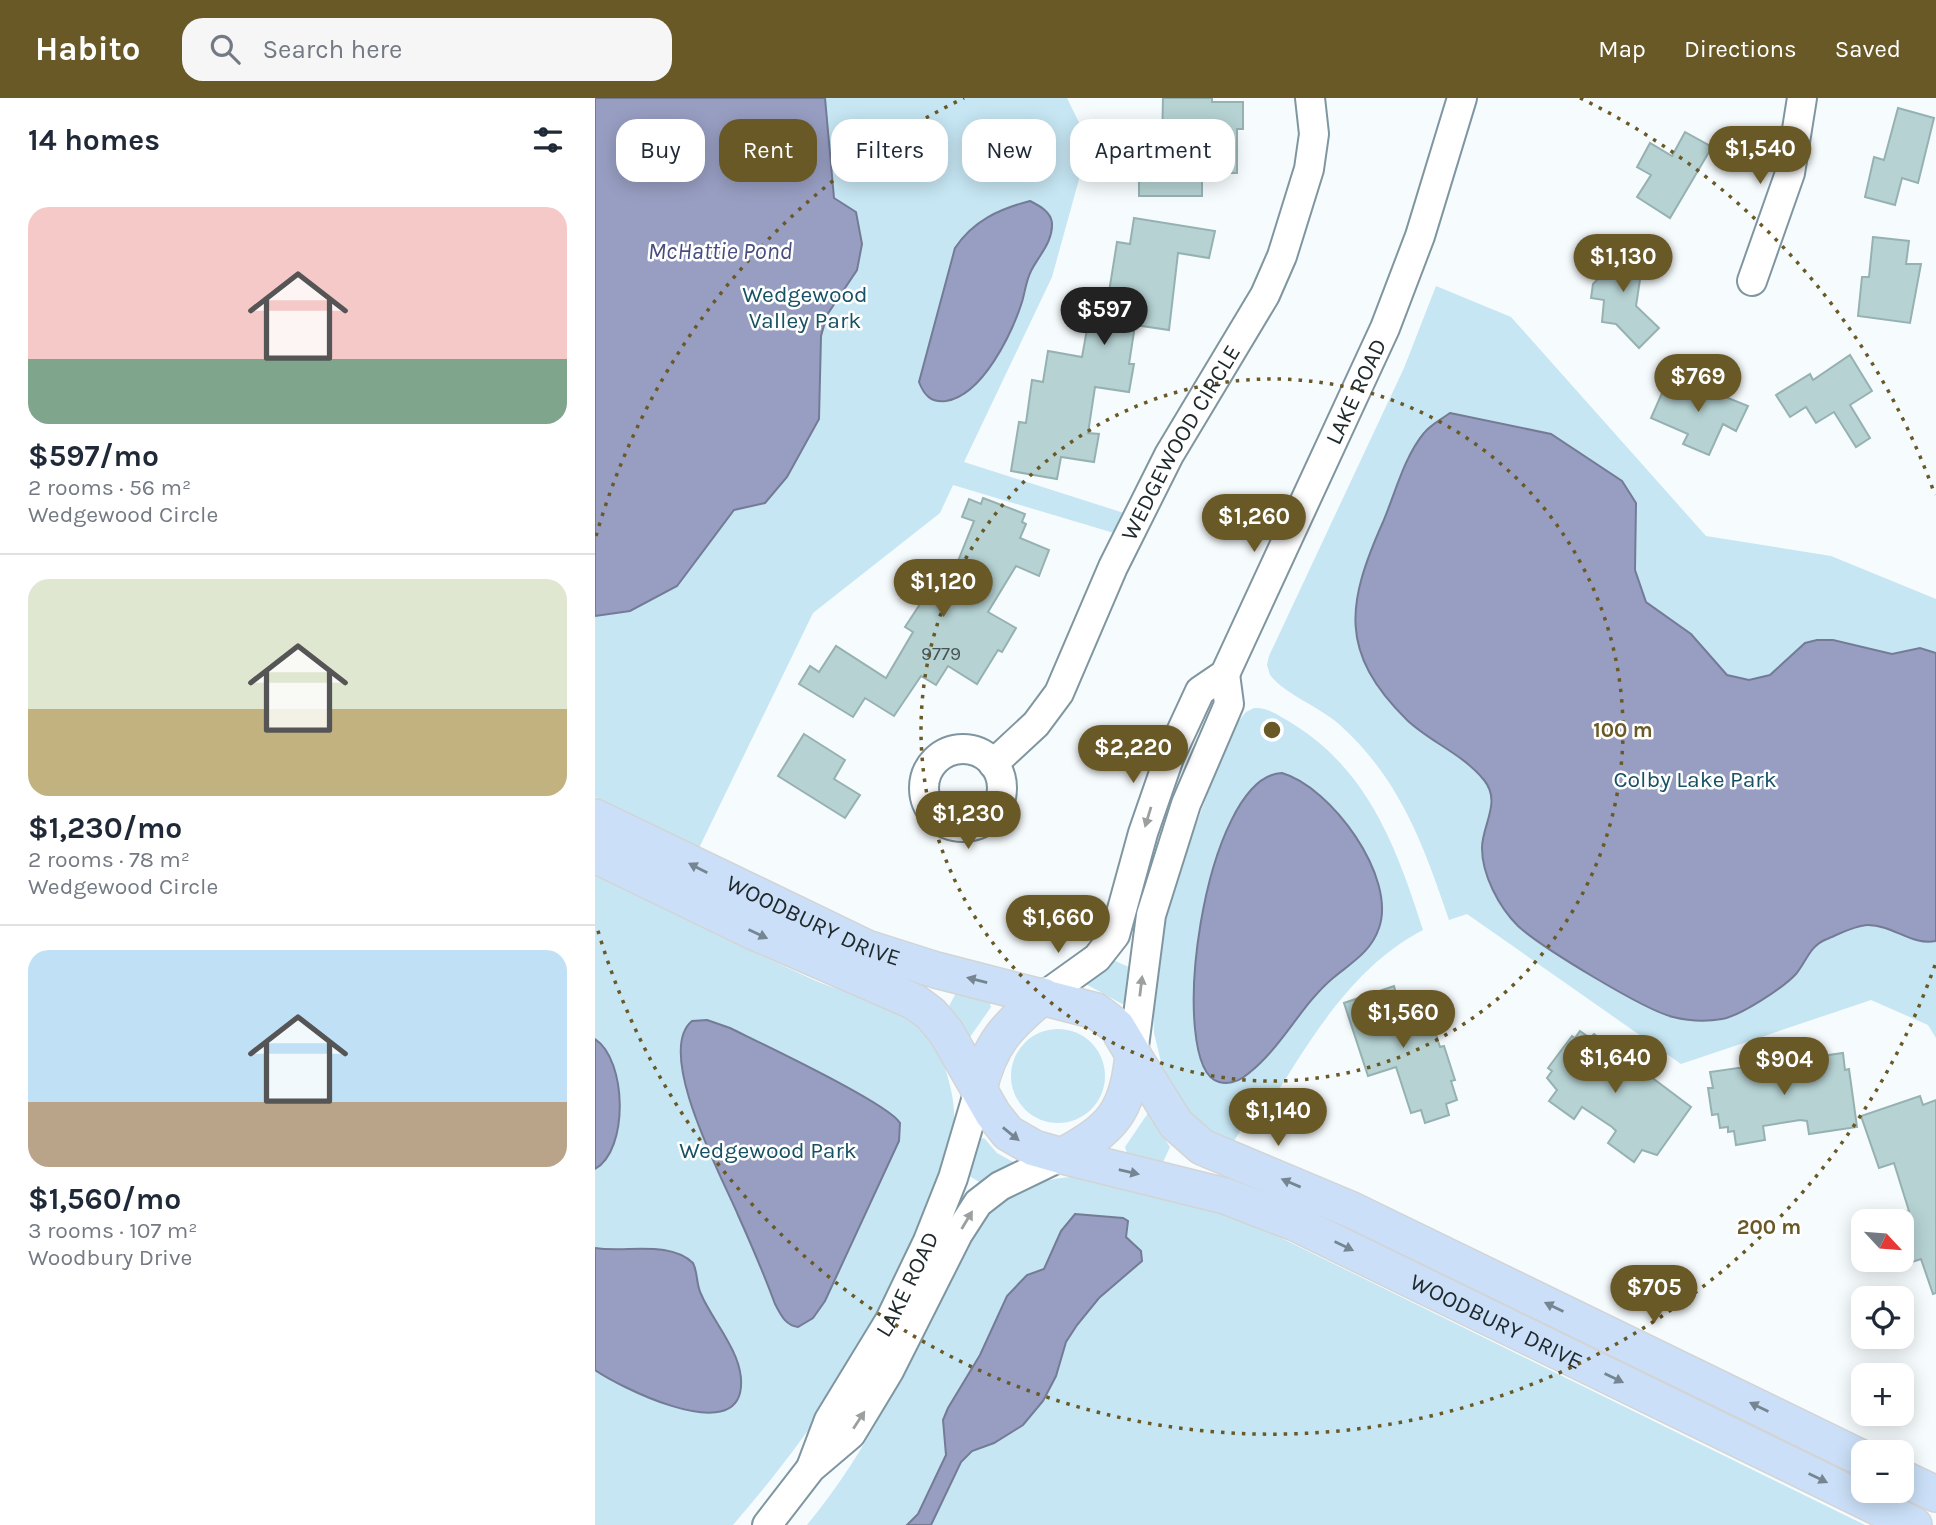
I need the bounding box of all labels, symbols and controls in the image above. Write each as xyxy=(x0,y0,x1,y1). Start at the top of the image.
search box xyxy=(182,18,672,81)
text: Habito xyxy=(35,30,140,68)
icon: search xyxy=(206,30,244,68)
text: Search here xyxy=(262,34,402,65)
text: Map xyxy=(1598,35,1646,63)
text: Directions xyxy=(1684,35,1797,63)
text: Saved xyxy=(1835,35,1901,63)
chip: Buy xyxy=(616,119,705,182)
chip: Rent xyxy=(719,119,817,182)
chip: Filters xyxy=(831,119,948,182)
chip: New xyxy=(962,119,1056,182)
chip: Apartment xyxy=(1070,119,1235,182)
icon: filters xyxy=(529,121,567,159)
text: 14 homes xyxy=(28,122,160,158)
pin: $1,540 xyxy=(1703,126,1817,186)
text: $1,540 xyxy=(1724,135,1796,162)
pin: $1,130 xyxy=(1566,234,1680,294)
water label: McHattie Pond xyxy=(648,237,792,265)
text: $1,130 xyxy=(1590,243,1656,270)
icon: home xyxy=(235,253,361,379)
park label: Wedgewood Valley Park xyxy=(742,281,868,334)
pin: $597 xyxy=(1063,288,1145,347)
text: $597 xyxy=(1077,296,1131,323)
street label: LAKE ROAD xyxy=(1320,334,1392,449)
street label: WEDGEWOOD CIRCLE xyxy=(1116,340,1246,545)
pin: $769 xyxy=(1657,354,1739,414)
text: $769 xyxy=(1670,363,1726,390)
text: $597/mo xyxy=(28,438,159,474)
text: 2 rooms · 56 m² xyxy=(28,474,191,501)
pin: $1,260 xyxy=(1197,494,1311,554)
text: Wedgewood Circle xyxy=(28,501,218,528)
text: $1,260 xyxy=(1218,503,1290,530)
pin: $1,120 xyxy=(886,560,1000,619)
text: $1,120 xyxy=(910,568,976,595)
icon: home xyxy=(235,625,361,751)
house number: 9779 xyxy=(921,643,961,665)
centre of rings xyxy=(1260,718,1284,742)
text: 100 m xyxy=(1593,718,1653,742)
pin: $2,220 xyxy=(1076,726,1190,785)
text: $2,220 xyxy=(1094,734,1172,761)
park label: Colby Lake Park xyxy=(1613,766,1777,793)
pin: $1,230 xyxy=(911,792,1025,851)
text: $1,230 xyxy=(932,800,1004,827)
one-way arrow xyxy=(1142,806,1153,827)
text: $1,230/mo xyxy=(28,810,182,846)
text: 2 rooms · 78 m² xyxy=(28,846,190,873)
one-way arrow xyxy=(688,863,708,874)
street label: WOODBURY DRIVE xyxy=(722,869,904,972)
text: Wedgewood Circle xyxy=(28,873,218,900)
pin: $1,660 xyxy=(1001,896,1115,955)
text: $1,660 xyxy=(1022,904,1094,931)
one-way arrow xyxy=(748,928,768,940)
one-way arrow xyxy=(965,974,987,985)
one-way arrow xyxy=(1135,975,1146,997)
pin: $1,560 xyxy=(1346,990,1460,1050)
icon: home xyxy=(235,996,361,1122)
text: $1,560 xyxy=(1367,999,1439,1026)
pin: $1,640 xyxy=(1558,1035,1672,1095)
pin: $904 xyxy=(1743,1038,1825,1097)
text: $1,640 xyxy=(1579,1044,1651,1071)
text: $904 xyxy=(1755,1046,1813,1073)
pin: $1,140 xyxy=(1221,1088,1335,1148)
text: $1,140 xyxy=(1245,1097,1311,1124)
one-way arrow xyxy=(1003,1126,1020,1141)
park label: Wedgewood Park xyxy=(679,1137,857,1164)
one-way arrow xyxy=(1118,1167,1140,1178)
one-way arrow xyxy=(1280,1177,1301,1188)
text: $1,560/mo xyxy=(28,1181,181,1217)
north arrow xyxy=(1851,1209,1915,1272)
map controls xyxy=(1851,1209,1914,1503)
one-way arrow xyxy=(960,1210,973,1229)
text: 200 m xyxy=(1737,1215,1801,1239)
text: 3 rooms · 107 m² xyxy=(28,1217,197,1244)
street label: LAKE ROAD xyxy=(870,1228,944,1342)
one-way arrow xyxy=(1334,1240,1354,1251)
text: Woodbury Drive xyxy=(28,1244,192,1271)
pin: $705 xyxy=(1613,1266,1695,1325)
street label: WOODBURY DRIVE xyxy=(1406,1268,1587,1375)
text: $705 xyxy=(1626,1274,1682,1301)
button: locate xyxy=(1851,1286,1914,1349)
one-way arrow xyxy=(1544,1301,1564,1313)
button: + xyxy=(1851,1363,1914,1426)
one-way arrow xyxy=(1604,1373,1624,1384)
one-way arrow xyxy=(1749,1402,1769,1413)
one-way arrow xyxy=(853,1411,866,1430)
button: − xyxy=(1851,1440,1914,1503)
one-way arrow xyxy=(1808,1473,1828,1484)

